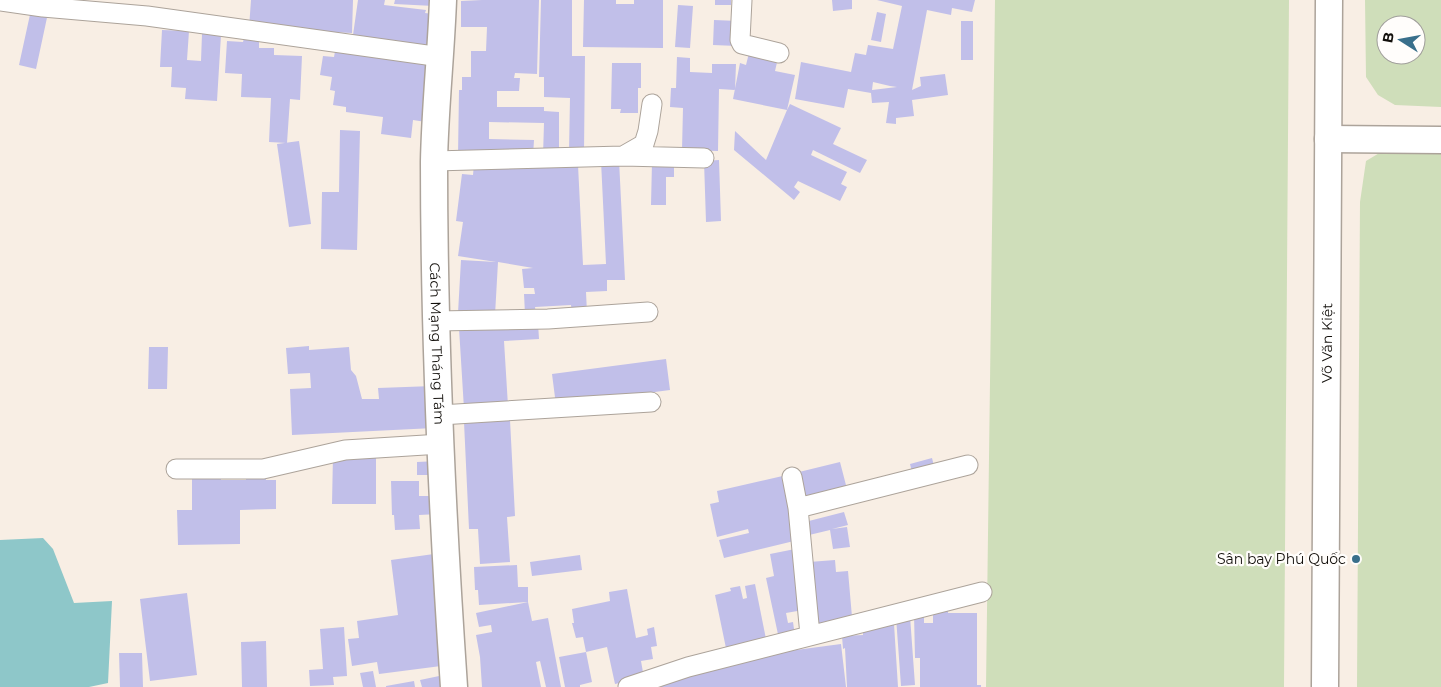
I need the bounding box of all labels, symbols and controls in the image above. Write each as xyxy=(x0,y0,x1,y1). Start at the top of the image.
north arrow xyxy=(1376,15,1426,65)
text: B xyxy=(1378,30,1398,44)
street label: Cách Mạng Tháng Tám xyxy=(426,262,449,425)
street label: Võ Văn Kiệt xyxy=(1318,303,1336,383)
place label: Sân bay Phú Quốc xyxy=(1217,550,1346,568)
marker: Sân bay Phú Quốc xyxy=(1350,553,1362,565)

